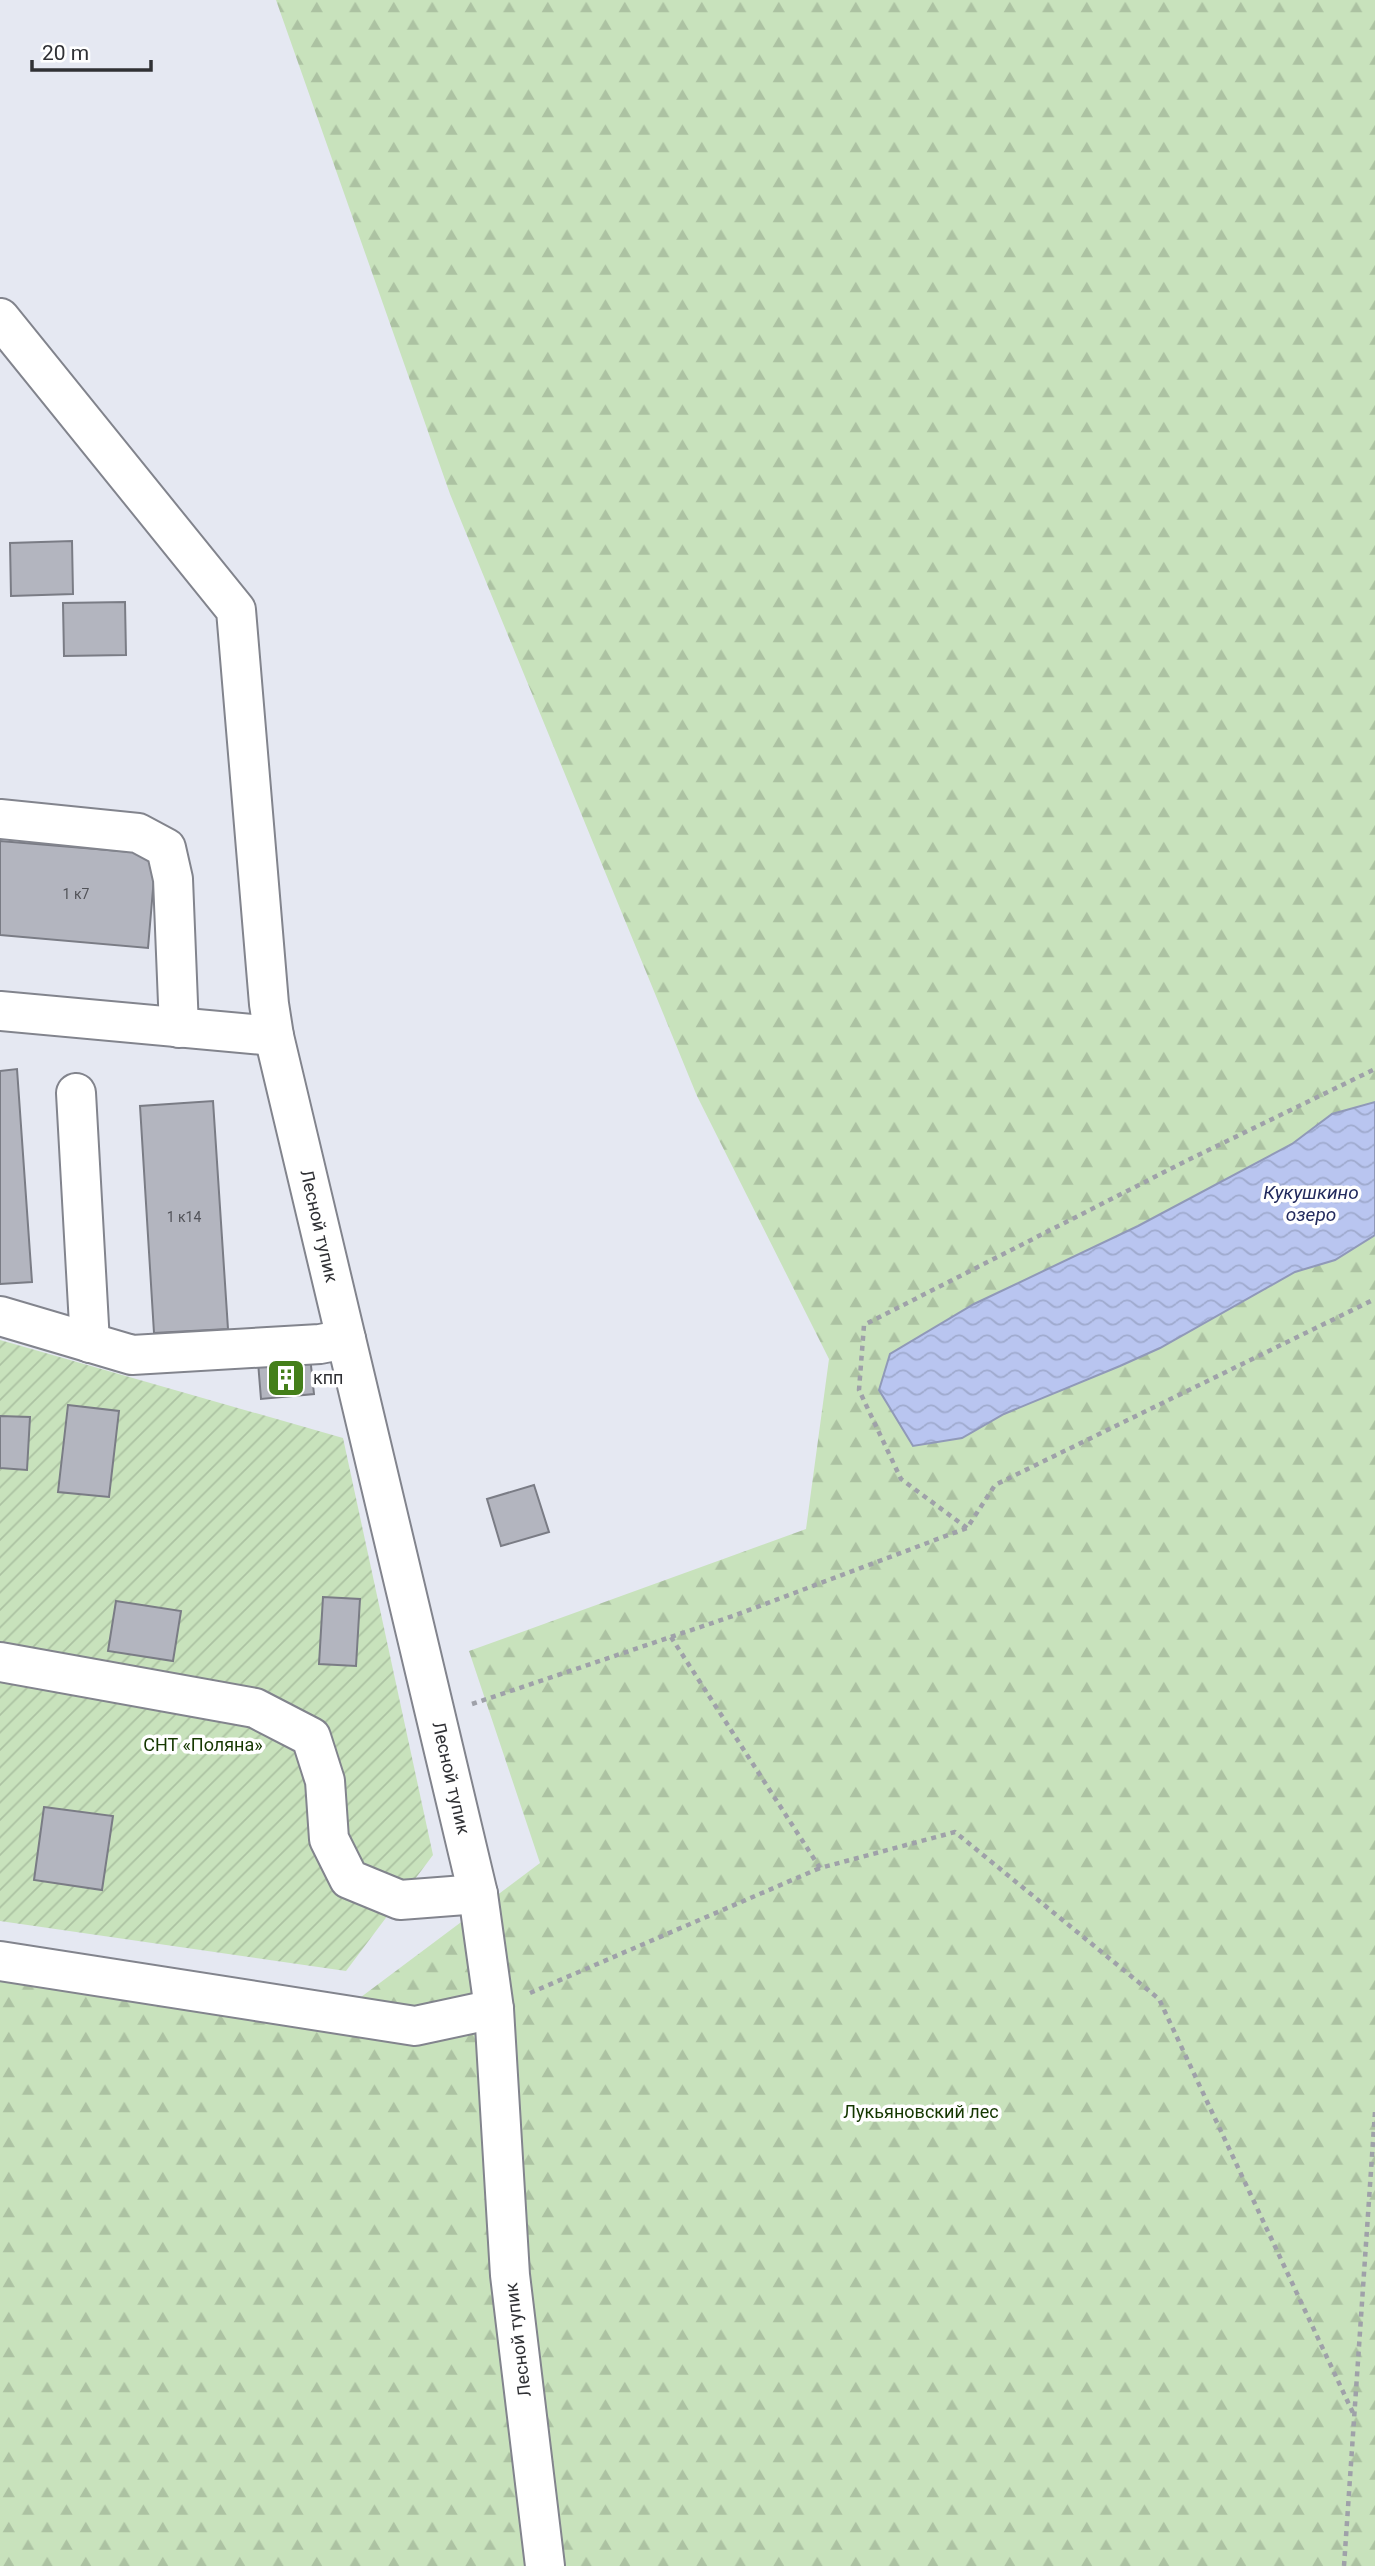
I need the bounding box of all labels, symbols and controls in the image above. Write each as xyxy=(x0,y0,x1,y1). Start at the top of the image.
scale bar xyxy=(32,28,150,72)
text: 20 m xyxy=(42,41,89,65)
house number: 1 к7 xyxy=(63,886,90,902)
street label: Лесной тупик xyxy=(296,1167,343,1285)
water label: Кукушкино озеро xyxy=(1263,1181,1359,1226)
house number: 1 к14 xyxy=(167,1209,201,1225)
building icon: кпп xyxy=(265,1357,307,1399)
place label: кпп xyxy=(313,1367,344,1388)
street label: Лесной тупик xyxy=(428,1719,475,1837)
park label: СНТ «Поляна» xyxy=(143,1734,263,1755)
park label: Лукьяновский лес xyxy=(843,2101,999,2122)
street label: Лесной тупик xyxy=(500,2281,535,2398)

